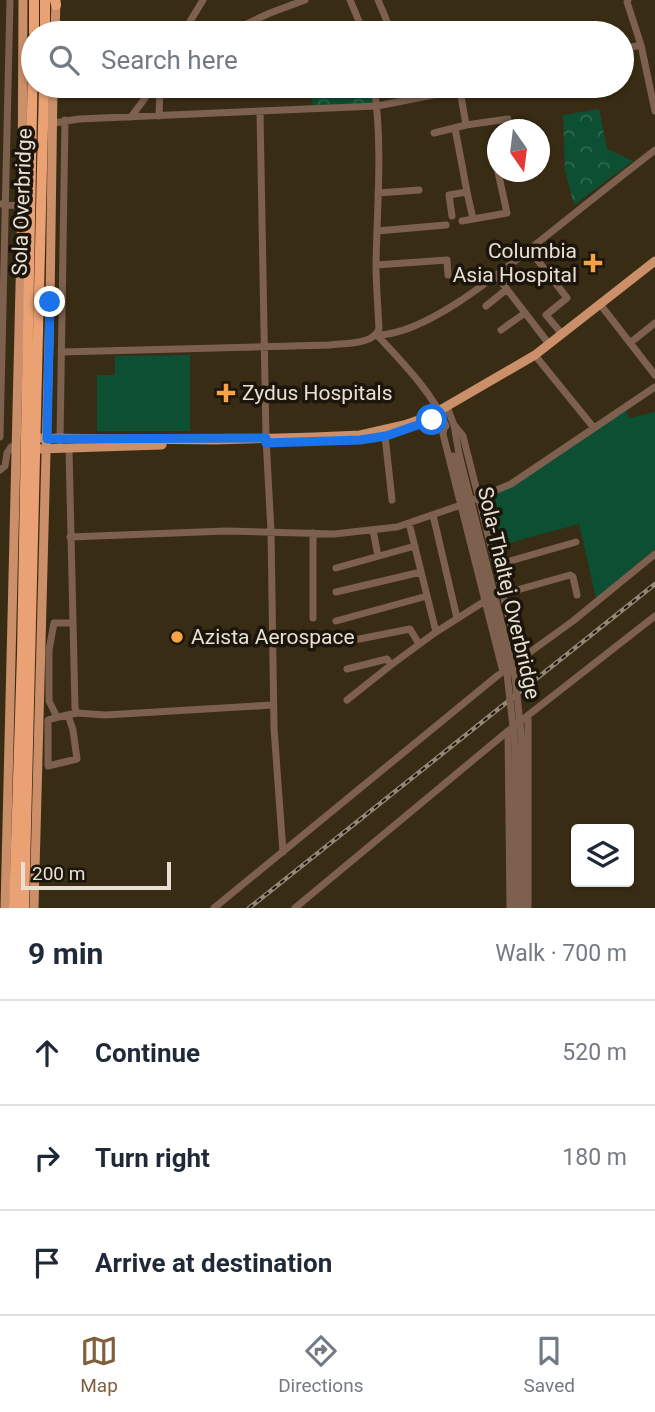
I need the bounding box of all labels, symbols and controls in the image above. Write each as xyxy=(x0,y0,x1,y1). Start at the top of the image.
search box xyxy=(21,21,634,98)
icon: search xyxy=(45,41,83,79)
text: Search here xyxy=(101,45,238,75)
north arrow xyxy=(487,119,550,182)
street label: Sola Overbridge xyxy=(7,128,37,276)
place label: Columbia Asia Hospital xyxy=(453,239,577,287)
marker: Columbia Asia Hospital xyxy=(583,253,603,273)
route end xyxy=(34,286,65,317)
place label: Zydus Hospitals xyxy=(242,381,393,405)
marker: Zydus Hospitals xyxy=(216,383,236,403)
route start xyxy=(416,404,447,435)
street label: Sola-Thaltej Overbridge xyxy=(473,484,545,702)
place label: Azista Aerospace xyxy=(191,625,355,649)
marker: Azista Aerospace xyxy=(169,629,185,645)
map controls xyxy=(571,824,634,887)
button: layers xyxy=(571,824,634,887)
scale bar xyxy=(21,859,172,891)
text: 200 m xyxy=(32,862,85,885)
text: 9 min xyxy=(28,936,103,971)
text: Walk · 700 m xyxy=(495,940,627,967)
icon: ahead xyxy=(28,1034,66,1072)
text: Continue xyxy=(95,1038,200,1068)
text: 520 m xyxy=(562,1039,627,1066)
icon: right xyxy=(28,1139,66,1177)
text: Turn right xyxy=(95,1143,210,1173)
text: 180 m xyxy=(562,1144,627,1171)
icon: arrive xyxy=(28,1244,66,1282)
text: Arrive at destination xyxy=(95,1248,332,1278)
tab: Map xyxy=(80,1332,118,1397)
tab: Directions xyxy=(278,1332,363,1397)
tab: Saved xyxy=(524,1332,575,1397)

